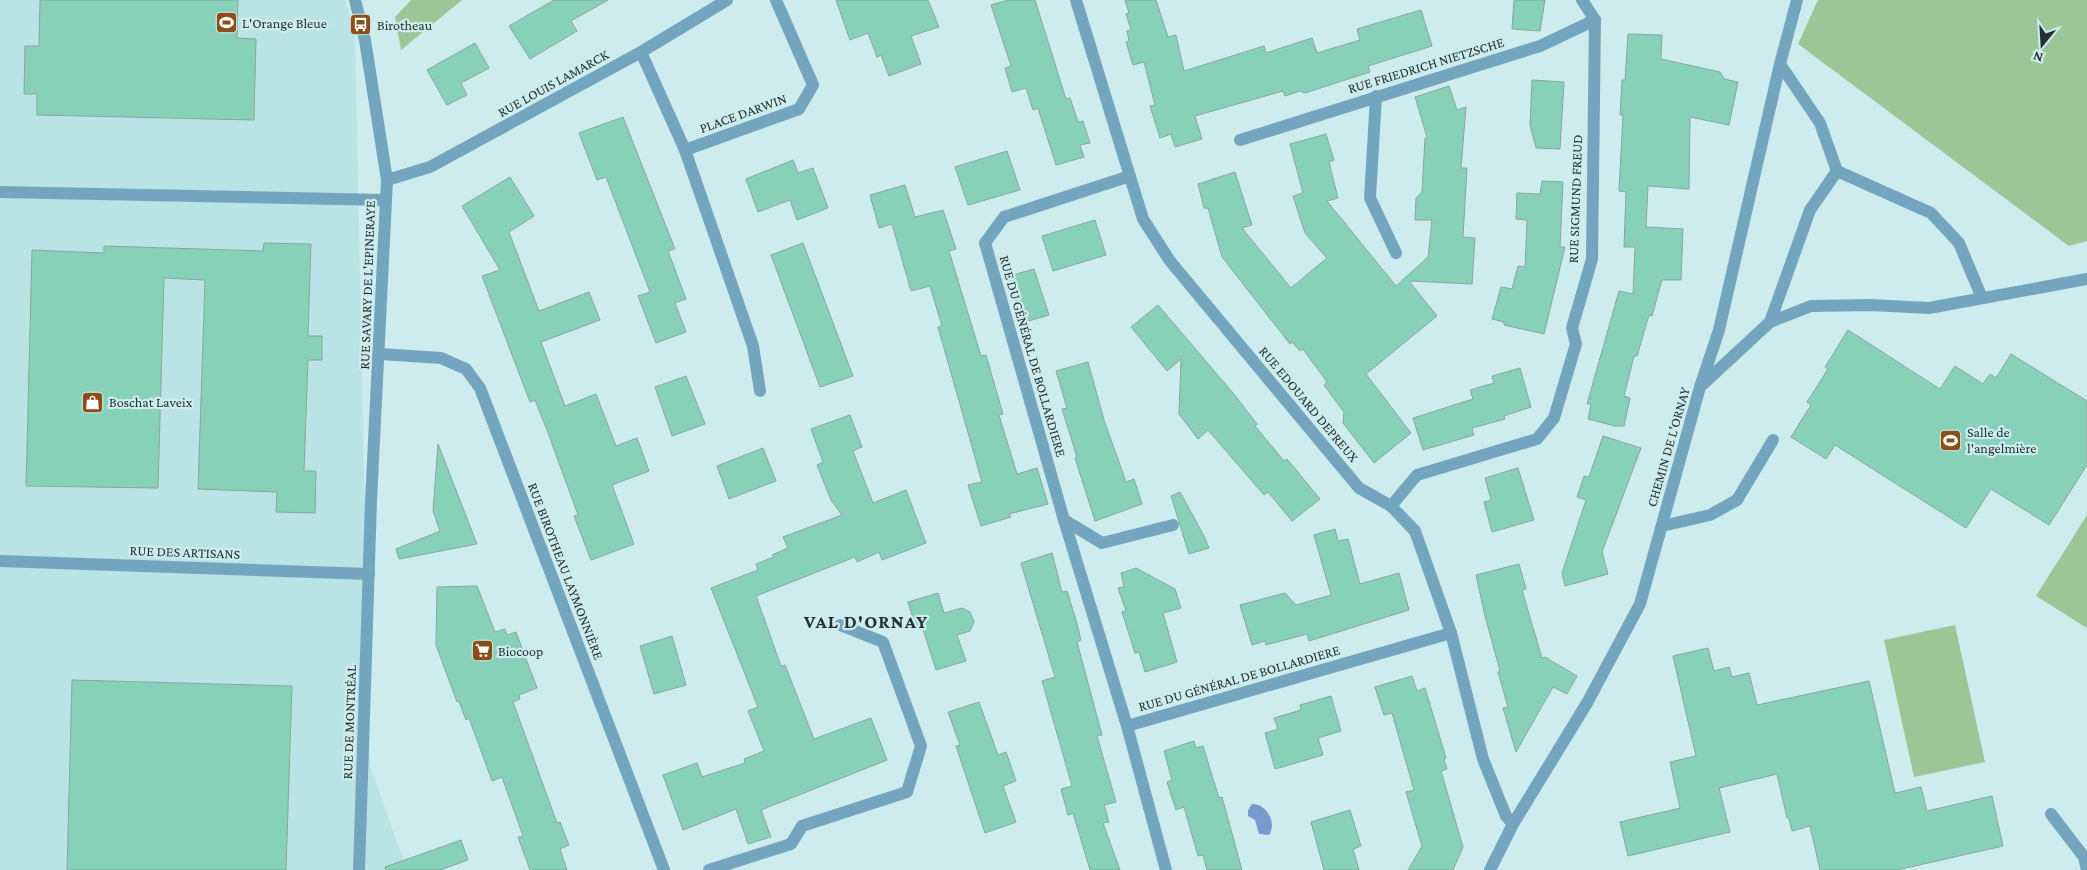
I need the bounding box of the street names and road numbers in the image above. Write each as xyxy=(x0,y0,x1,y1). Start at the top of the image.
street label: RUE FRIEDRICH NIETZSCHE xyxy=(1346,34,1506,96)
street label: RUE LOUIS LAMARCK xyxy=(495,45,612,120)
street label: PLACE DARWIN xyxy=(697,90,789,136)
street label: RUE SIGMUND FREUD xyxy=(1565,134,1585,264)
street label: RUE SAVARY DE L'EPINERAYE xyxy=(356,200,378,370)
street label: RUE DU GÉNÉRAL DE BOLLARDIERE xyxy=(997,253,1070,459)
street label: RUE EDOUARD DEPREUX xyxy=(1256,343,1362,465)
street label: CHEMIN DE L'ORNAY xyxy=(1643,385,1693,509)
street label: RUE BIROTHEAU LAYMONNIÈRE xyxy=(525,480,607,662)
street label: RUE DES ARTISANS xyxy=(130,542,241,562)
street label: RUE DU GÉNÉRAL DE BOLLARDIERE xyxy=(1136,641,1342,714)
street label: RUE DE MONTRÉAL xyxy=(339,664,359,780)

